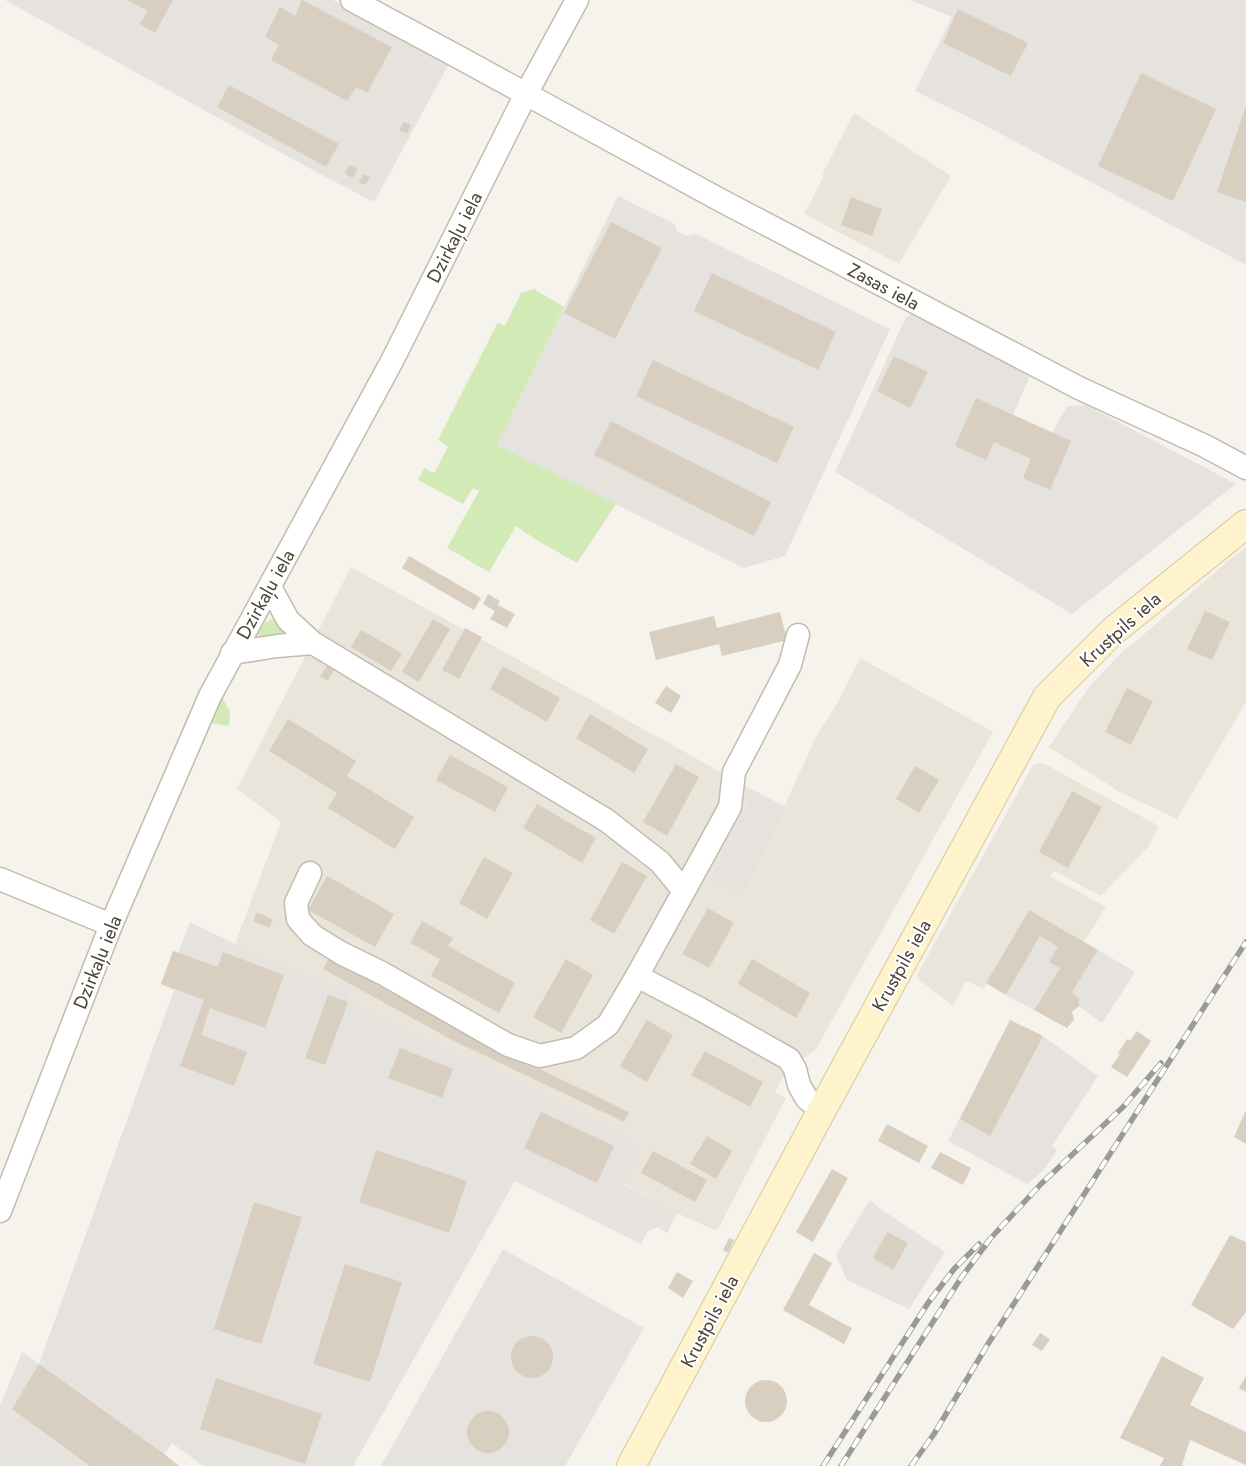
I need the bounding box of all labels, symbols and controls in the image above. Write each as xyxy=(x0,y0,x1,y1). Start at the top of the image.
street label: Dzirkaļu iela xyxy=(420,187,489,287)
street label: Zasas iela xyxy=(843,256,924,317)
street label: Dzirkaļu iela xyxy=(230,544,301,644)
street label: Krustpils iela xyxy=(1074,585,1167,673)
street label: Dzirkaļu iela xyxy=(66,911,129,1013)
street label: Krustpils iela xyxy=(865,914,938,1016)
street label: Krustpils iela xyxy=(674,1270,745,1372)

